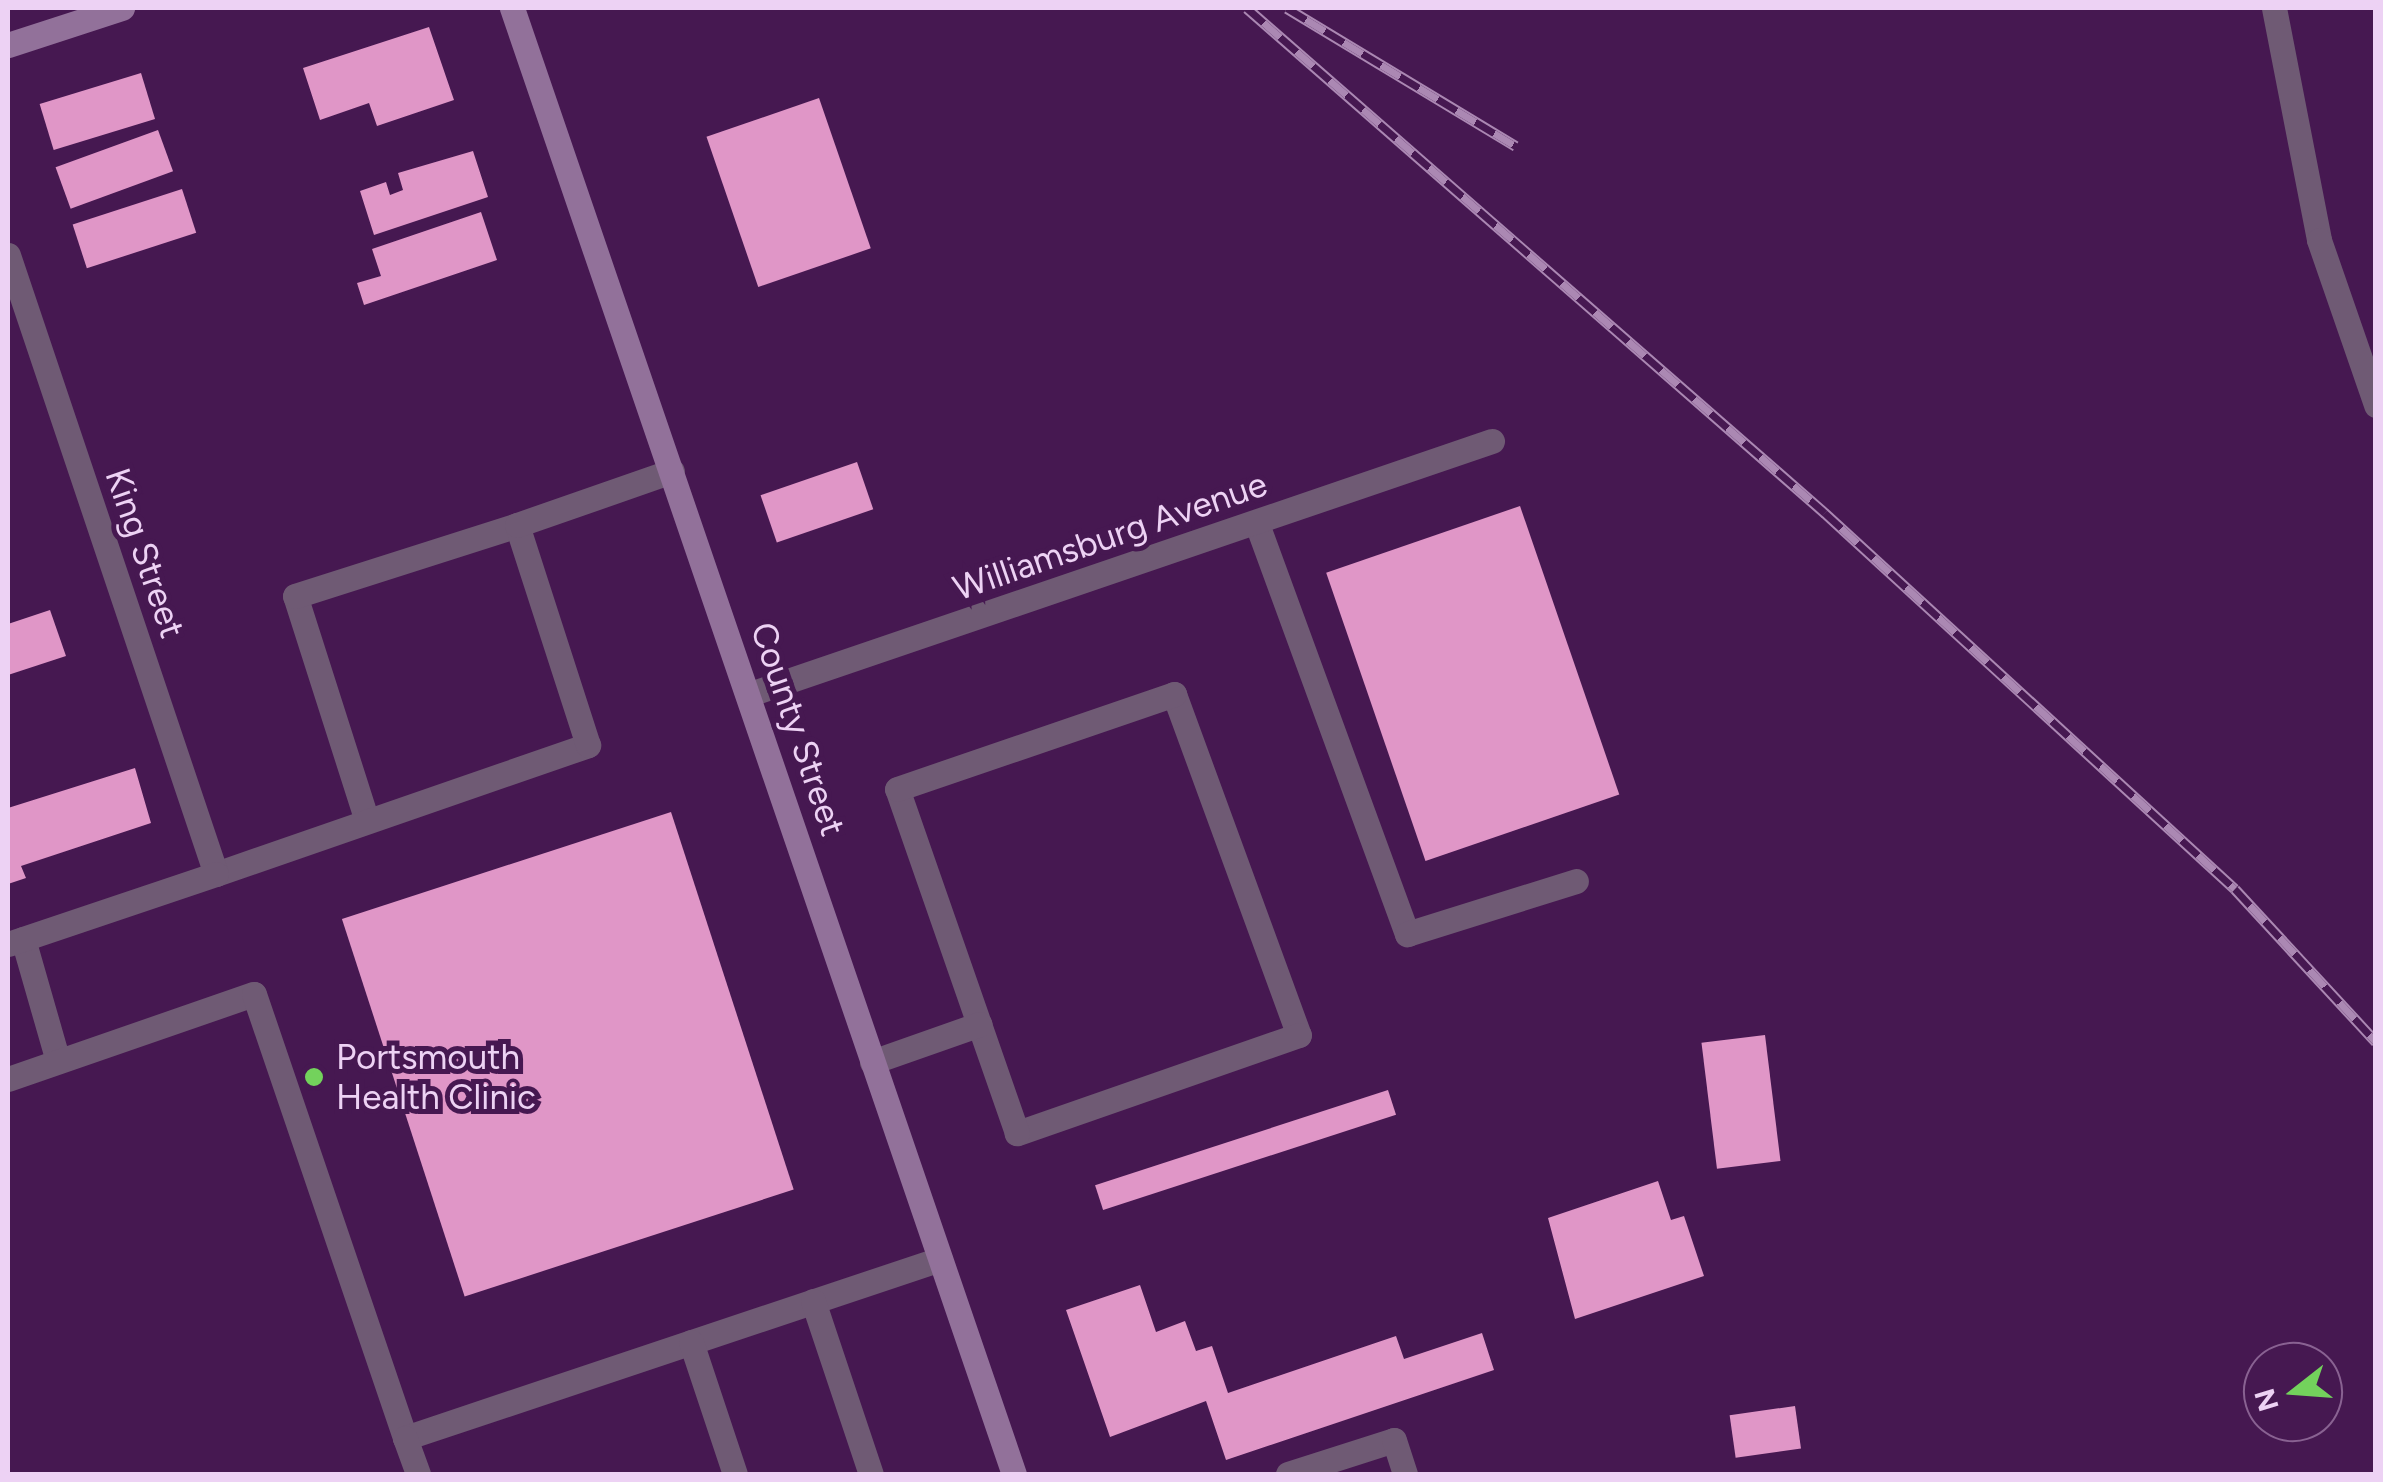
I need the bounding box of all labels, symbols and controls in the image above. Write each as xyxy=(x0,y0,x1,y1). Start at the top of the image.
street label: King Street xyxy=(96,463,194,643)
street label: Williamsburg Avenue xyxy=(948,463,1272,609)
street label: County Street xyxy=(742,617,854,841)
place label: Portsmouth Health Clinic xyxy=(336,1036,536,1118)
marker: Portsmouth Health Clinic xyxy=(301,1064,327,1090)
north arrow xyxy=(2243,1342,2343,1442)
text: N xyxy=(2247,1385,2286,1416)

